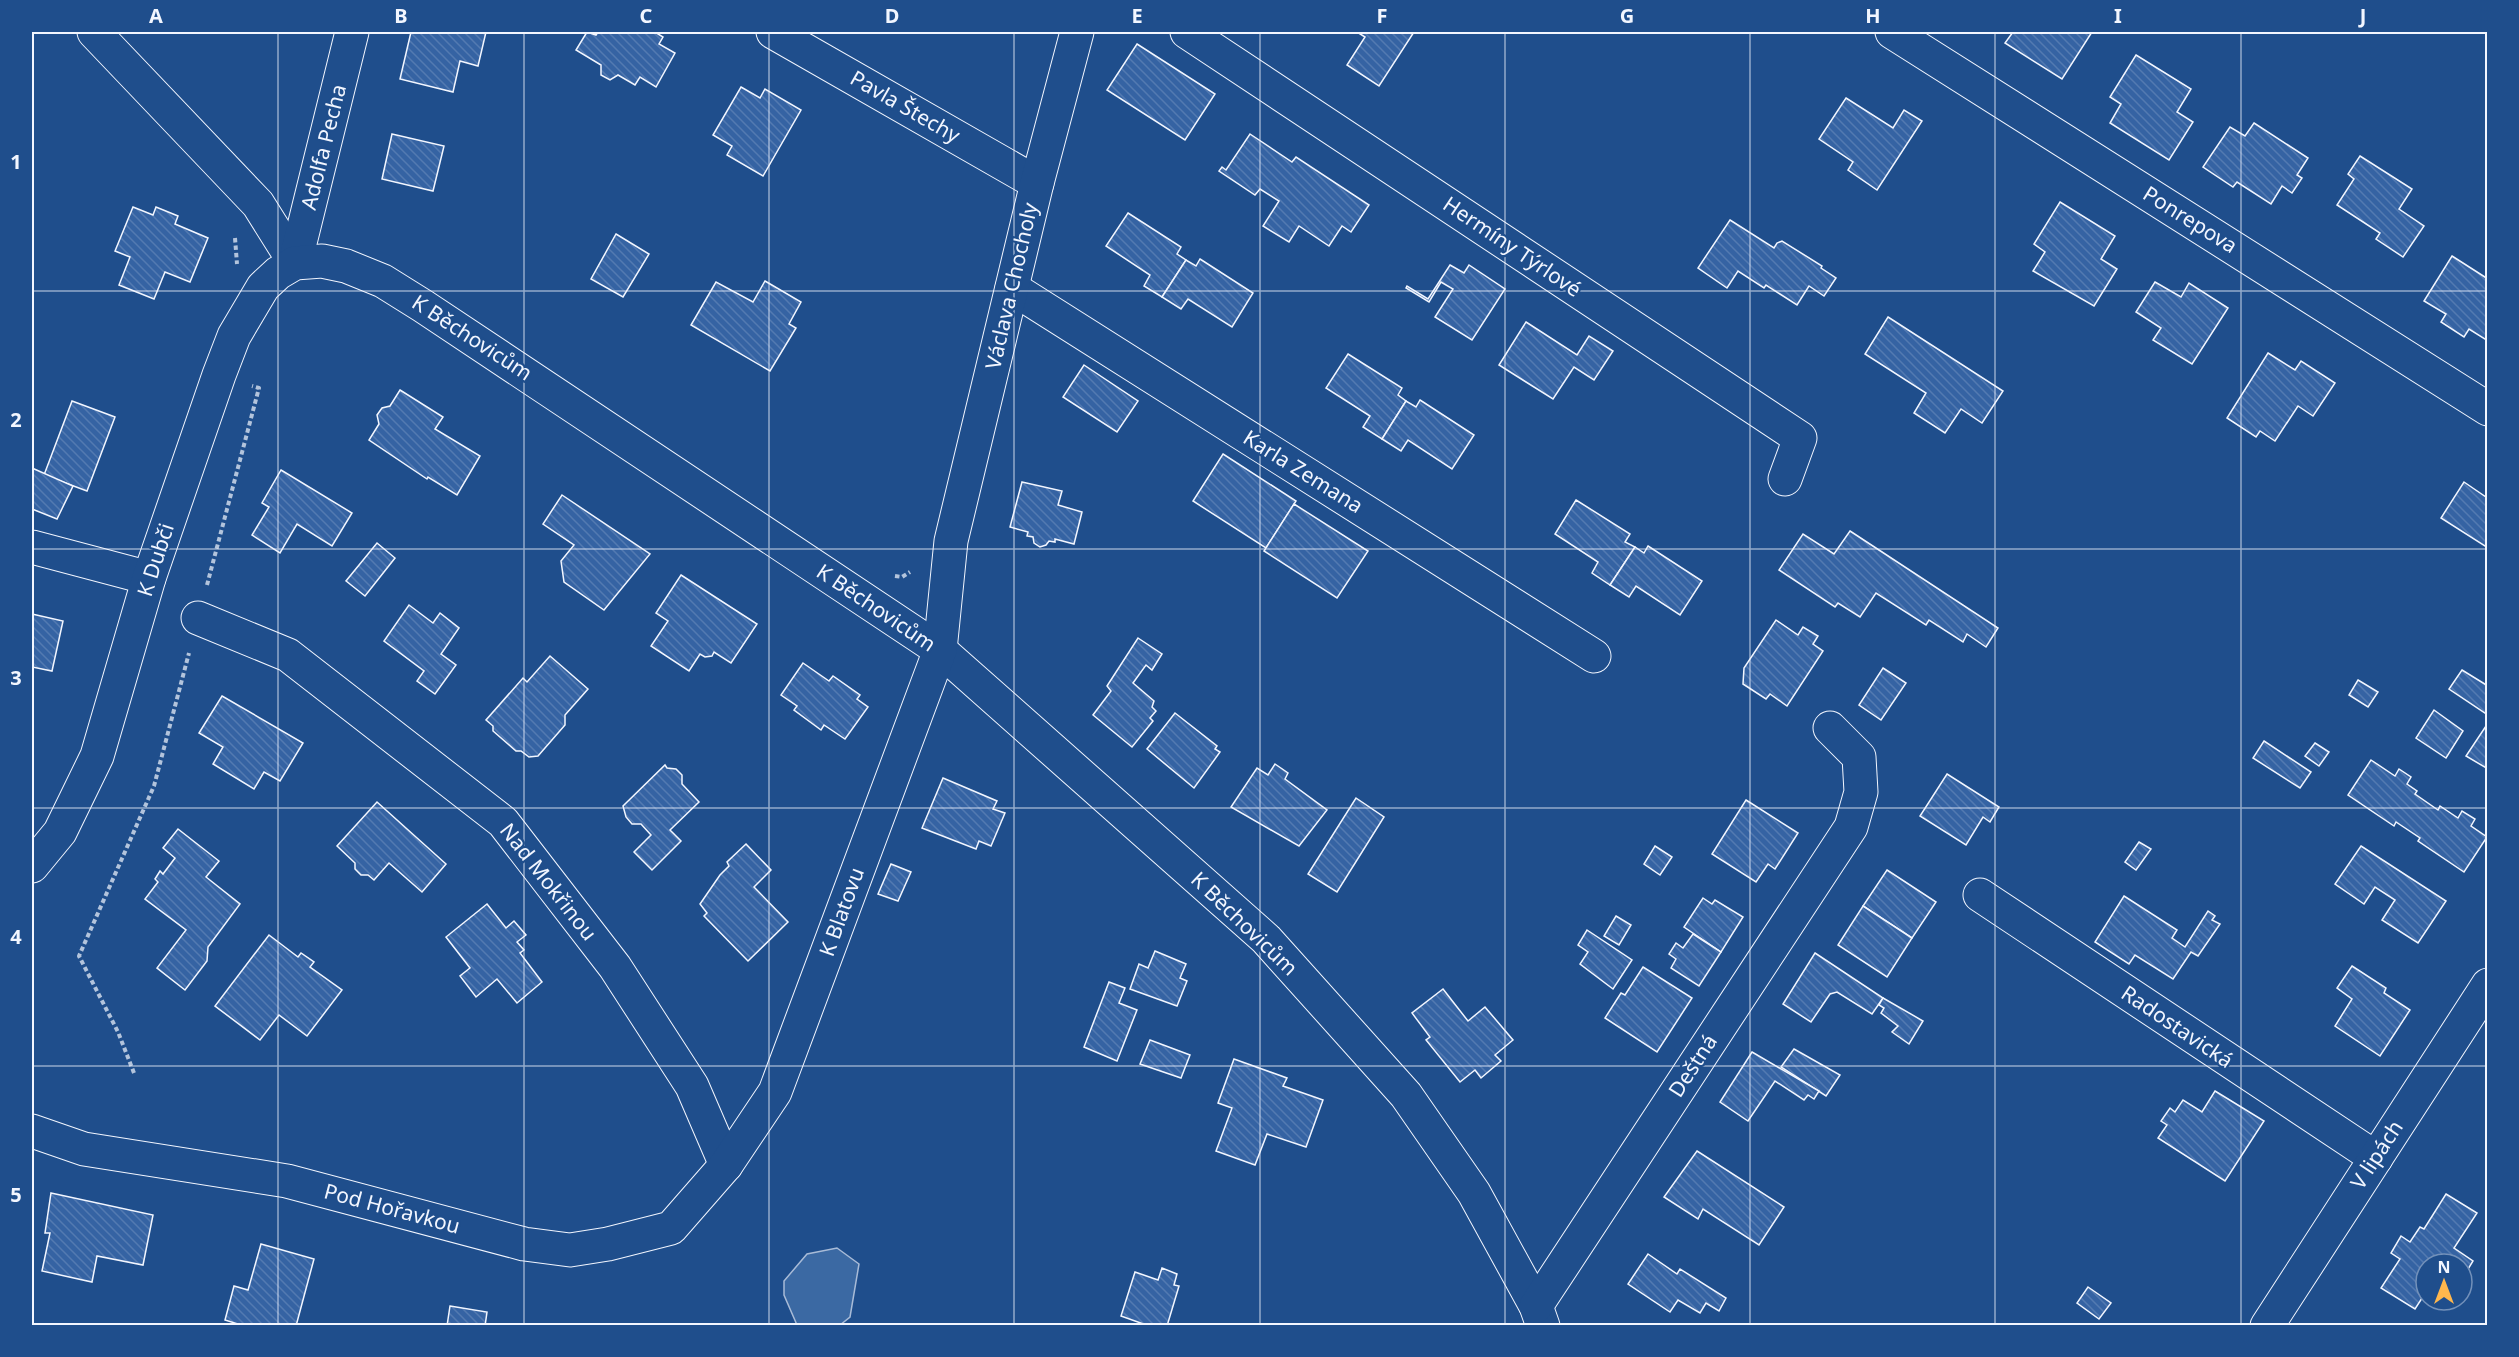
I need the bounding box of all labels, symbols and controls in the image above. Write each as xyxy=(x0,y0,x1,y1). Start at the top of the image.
text: A xyxy=(149,2,163,29)
text: B xyxy=(394,2,408,29)
text: C xyxy=(640,2,653,29)
text: D xyxy=(885,2,899,29)
text: E xyxy=(1131,2,1143,29)
text: F xyxy=(1377,2,1387,29)
text: G xyxy=(1620,2,1634,29)
text: H xyxy=(1865,2,1881,29)
text: I xyxy=(2114,2,2122,29)
text: J xyxy=(2358,2,2366,29)
street label: Pavla Štechy xyxy=(845,63,966,149)
street label: Adolfa Pecha xyxy=(294,81,352,212)
text: 1 xyxy=(10,148,22,175)
street label: Ponrepova xyxy=(2138,179,2243,259)
street label: Hermíny Týrlové xyxy=(1438,190,1587,303)
street label: Václava Chocholy xyxy=(978,200,1044,372)
street label: K Běchovicům xyxy=(407,288,538,387)
text: 2 xyxy=(10,406,22,433)
street label: Karla Zemana xyxy=(1238,423,1369,519)
street label: K Dubči xyxy=(130,520,180,600)
street label: K Běchovicům xyxy=(811,557,942,657)
text: 3 xyxy=(10,664,22,691)
street label: Nad Mokřinou xyxy=(494,817,603,946)
street label: K Blatovu xyxy=(812,863,870,960)
street label: K Běchovicům xyxy=(1185,865,1304,981)
text: 4 xyxy=(10,923,22,950)
street label: Radostavická xyxy=(2116,978,2239,1074)
street label: Deštná xyxy=(1661,1029,1723,1102)
street label: V lipách xyxy=(2344,1115,2409,1194)
street label: Pod Hořavkou xyxy=(321,1176,463,1240)
text: 5 xyxy=(10,1181,22,1208)
north arrow xyxy=(2414,1252,2474,1312)
text: N xyxy=(2437,1256,2451,1278)

